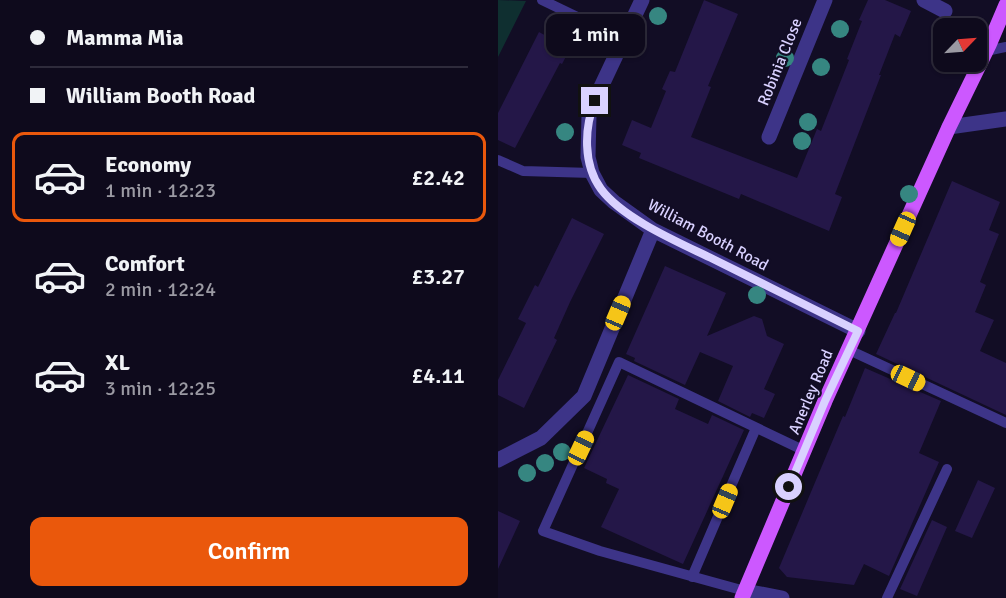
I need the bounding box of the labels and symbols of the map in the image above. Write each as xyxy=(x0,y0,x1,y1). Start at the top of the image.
callout: 1 min xyxy=(546,14,644,56)
street label: Robinia Close xyxy=(753,15,807,109)
north arrow xyxy=(933,18,987,72)
route end xyxy=(581,87,608,114)
street label: William Booth Road xyxy=(644,195,772,275)
car xyxy=(887,209,919,249)
car xyxy=(603,293,633,333)
street label: Anerley Road xyxy=(784,347,838,437)
car xyxy=(888,362,928,394)
car xyxy=(565,428,597,468)
route start xyxy=(775,473,802,500)
car xyxy=(710,481,740,521)

